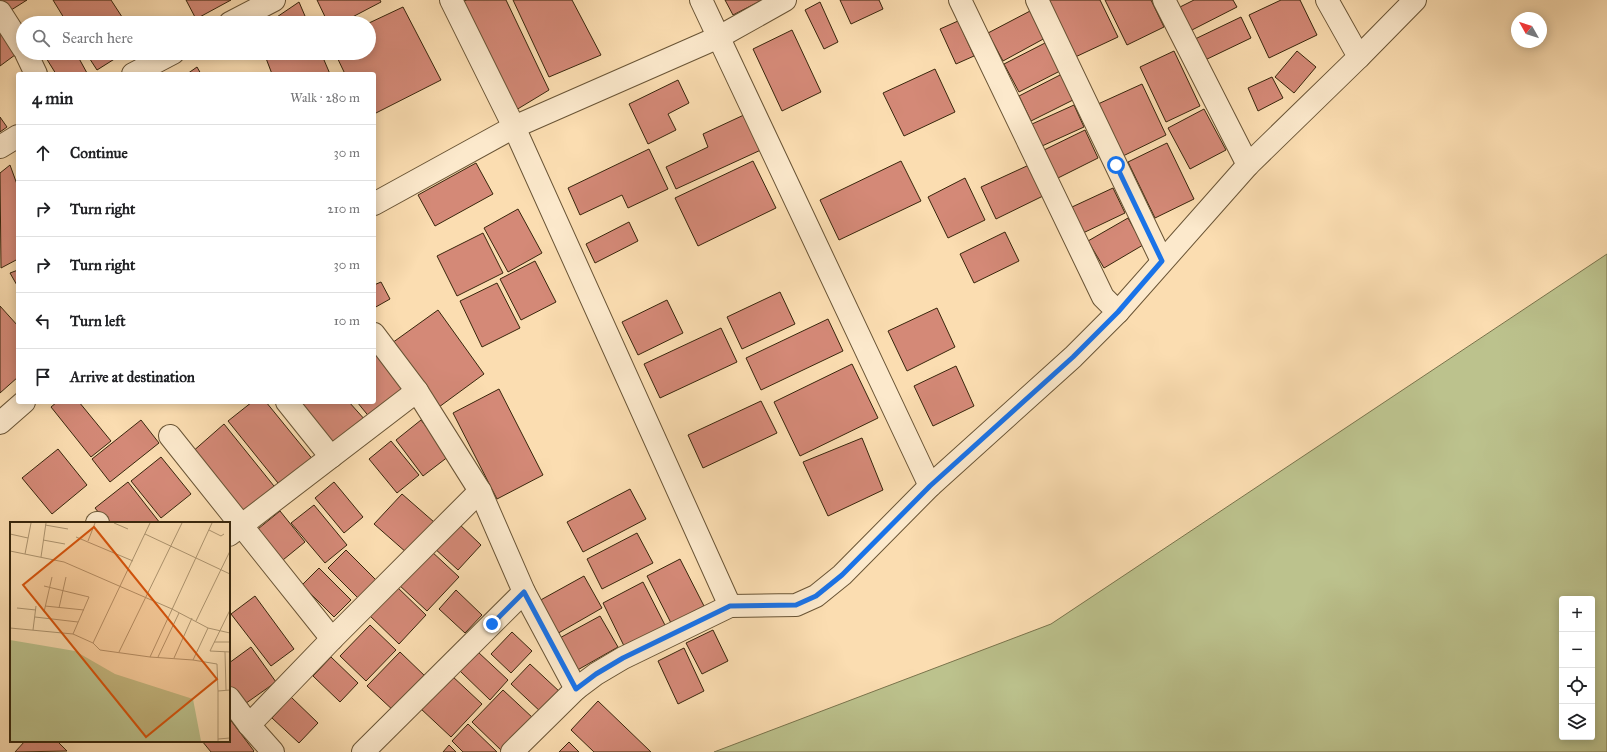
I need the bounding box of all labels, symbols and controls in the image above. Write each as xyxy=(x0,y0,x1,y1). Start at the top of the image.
north arrow xyxy=(1511,12,1547,48)
search box xyxy=(16,16,376,60)
icon: search xyxy=(30,27,52,49)
text: Search here xyxy=(62,29,133,47)
text: 4 min xyxy=(32,88,73,109)
text: Walk · 280 m xyxy=(290,90,360,106)
icon: ahead xyxy=(32,142,54,164)
text: Continue xyxy=(70,144,128,162)
text: 30 m xyxy=(334,145,360,161)
route start xyxy=(1107,156,1125,174)
icon: right xyxy=(32,198,54,220)
text: Turn right xyxy=(70,200,135,218)
text: 210 m xyxy=(327,201,360,217)
icon: right xyxy=(32,254,54,276)
text: Turn right xyxy=(70,256,135,274)
text: 30 m xyxy=(334,257,360,273)
icon: left xyxy=(32,310,54,332)
text: Turn left xyxy=(70,312,126,330)
text: 10 m xyxy=(334,313,360,329)
icon: arrive xyxy=(32,366,54,388)
text: Arrive at destination xyxy=(70,368,195,386)
inset map xyxy=(10,522,230,742)
map controls xyxy=(1559,596,1595,740)
button: + xyxy=(1559,596,1595,632)
route end xyxy=(483,615,501,633)
button: − xyxy=(1559,632,1595,668)
button: locate xyxy=(1559,668,1595,704)
button: layers xyxy=(1559,704,1595,740)

